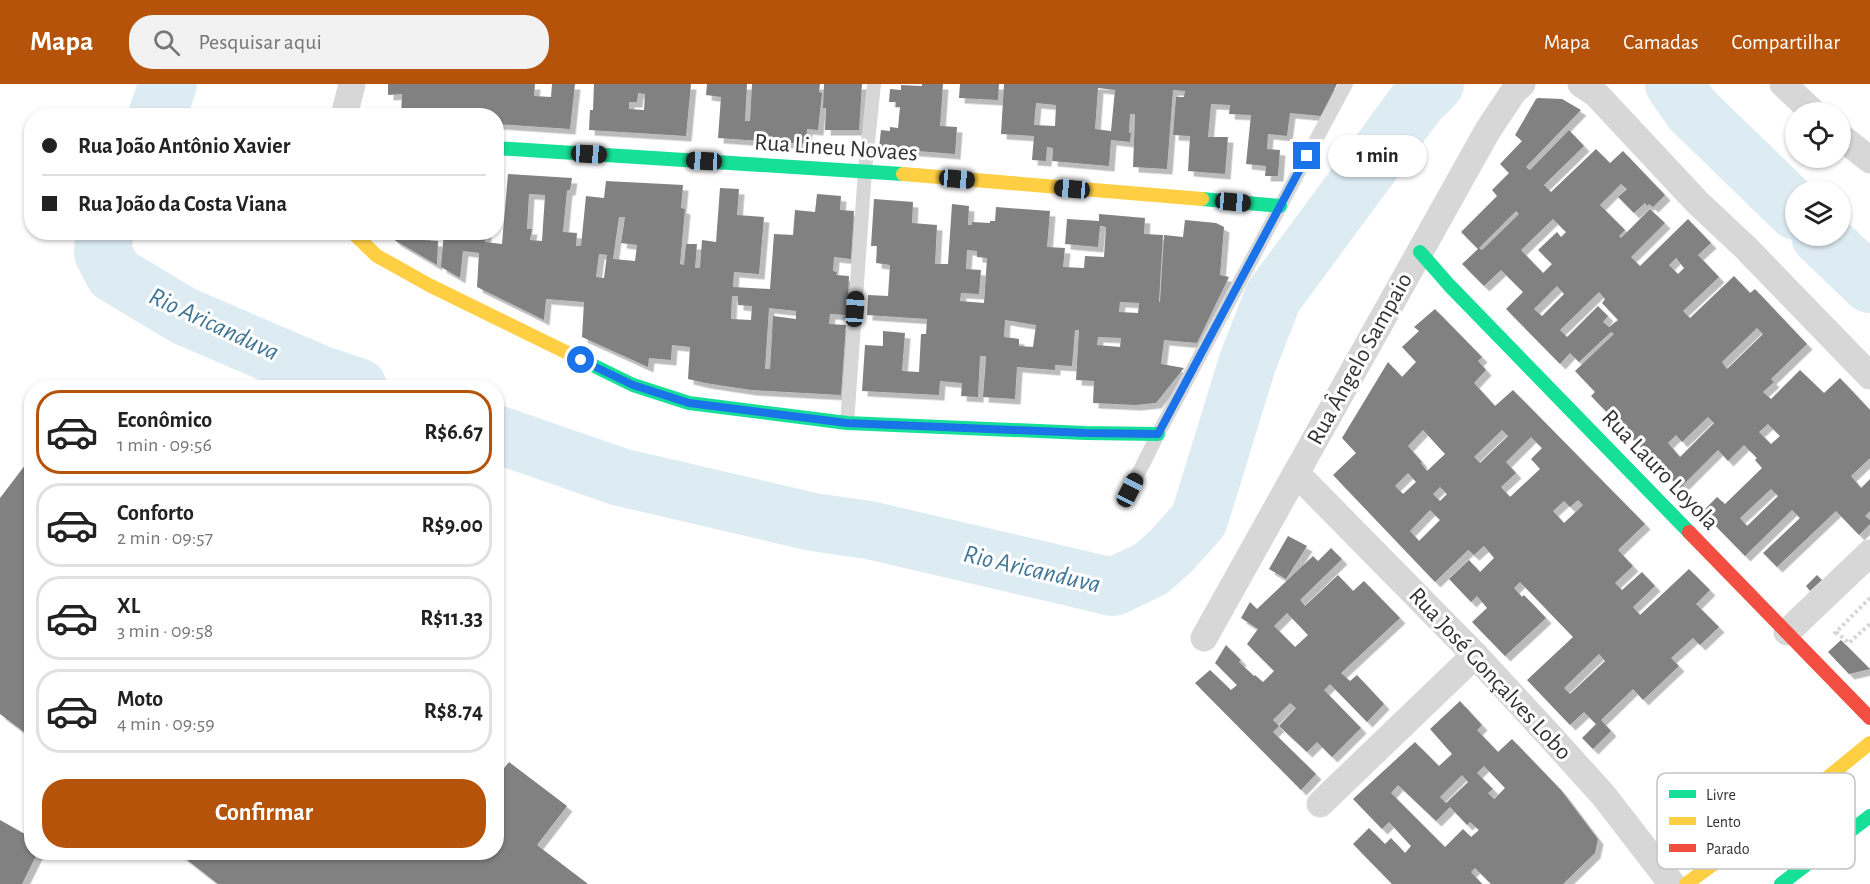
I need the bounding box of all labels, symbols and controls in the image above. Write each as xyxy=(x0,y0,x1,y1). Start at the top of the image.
search box xyxy=(129,15,549,69)
icon: search xyxy=(150,26,183,59)
text: Mapa xyxy=(30,28,93,56)
text: Pesquisar aqui xyxy=(198,31,322,53)
text: Mapa xyxy=(1544,32,1590,53)
text: Camadas xyxy=(1623,32,1698,53)
text: Compartilhar xyxy=(1731,32,1840,53)
map controls xyxy=(1785,102,1851,246)
button: locate xyxy=(1785,102,1851,168)
street label: Rua Lineu Novaes xyxy=(754,130,918,166)
text: Rua João Antônio Xavier xyxy=(78,135,290,157)
callout: 1 min xyxy=(1328,135,1427,177)
route end xyxy=(1293,142,1320,169)
car xyxy=(571,144,607,164)
text: 1 min xyxy=(1356,146,1399,166)
car xyxy=(686,151,722,171)
car xyxy=(938,168,976,190)
car xyxy=(1053,178,1091,200)
button: layers xyxy=(1785,180,1851,246)
car xyxy=(1214,191,1252,213)
text: Rua João da Costa Viana xyxy=(78,193,287,215)
street label: Rua Ângelo Sampaio xyxy=(1301,268,1417,449)
water label: Rio Aricanduva xyxy=(145,283,283,365)
car xyxy=(845,290,865,328)
route start xyxy=(567,346,594,373)
icon: car xyxy=(45,405,99,459)
street label: Rua Lauro Loyola xyxy=(1597,405,1723,535)
text: Econômico xyxy=(117,409,212,431)
text: R$6.67 xyxy=(424,421,483,443)
text: 1 min · 09:56 xyxy=(117,435,212,455)
car xyxy=(1114,470,1146,510)
icon: car xyxy=(45,498,99,552)
text: Conforto xyxy=(117,502,194,524)
text: R$9.00 xyxy=(422,514,483,536)
text: 2 min · 09:57 xyxy=(117,528,213,548)
water label: Rio Aricanduva xyxy=(961,541,1103,597)
street label: Rua José Gonçalves Lobo xyxy=(1404,583,1576,765)
icon: car xyxy=(45,591,99,645)
text: XL xyxy=(117,595,140,617)
text: R$11.33 xyxy=(420,607,483,629)
text: 3 min · 09:58 xyxy=(117,621,213,641)
icon: car xyxy=(45,684,99,738)
text: Moto xyxy=(117,688,163,710)
text: R$8.74 xyxy=(424,700,483,722)
text: 4 min · 09:59 xyxy=(117,714,215,734)
legend xyxy=(1657,773,1855,869)
button: Confirmar xyxy=(42,779,486,848)
text: Livre xyxy=(1706,787,1736,803)
text: Lento xyxy=(1706,814,1741,830)
text: Parado xyxy=(1706,841,1750,857)

